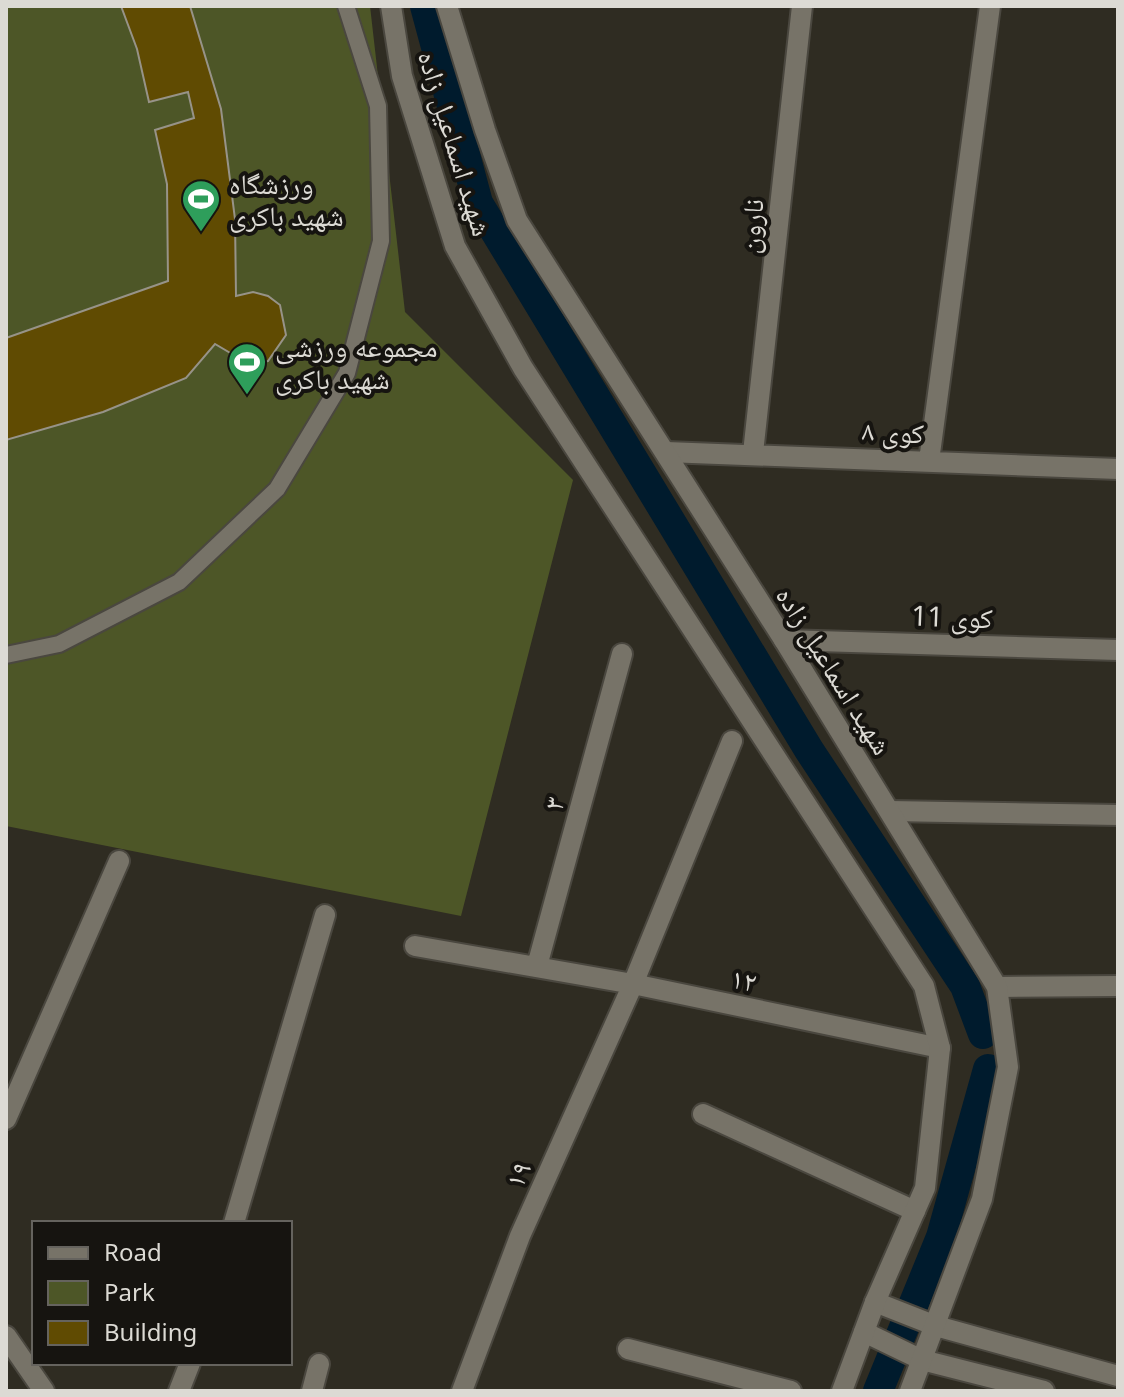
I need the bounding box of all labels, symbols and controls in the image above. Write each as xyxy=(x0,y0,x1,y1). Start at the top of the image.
street label: شهید اسماعیل زاده xyxy=(410,46,502,240)
place label: ورزشگاه شهید باکری xyxy=(229,164,344,234)
sports icon: ورزشگاه شهید باکری xyxy=(180,178,222,233)
street label: نارون xyxy=(728,197,772,255)
place label: مجموعه ورزشی شهید باکری xyxy=(275,327,438,397)
sports icon: مجموعه ورزشی شهید باکری xyxy=(226,341,268,396)
street label: کوی ۸ xyxy=(861,410,925,452)
street label: شهید اسماعیل زاده xyxy=(768,579,902,761)
street label: کوی 11 xyxy=(911,596,994,636)
street label: ۳ xyxy=(533,792,573,814)
street label: ۱۲ xyxy=(728,958,760,1000)
street label: ۱۹ xyxy=(495,1155,539,1193)
legend xyxy=(32,1221,292,1365)
text: Road xyxy=(104,1235,162,1268)
text: Park xyxy=(104,1275,155,1308)
text: Building xyxy=(104,1315,197,1348)

